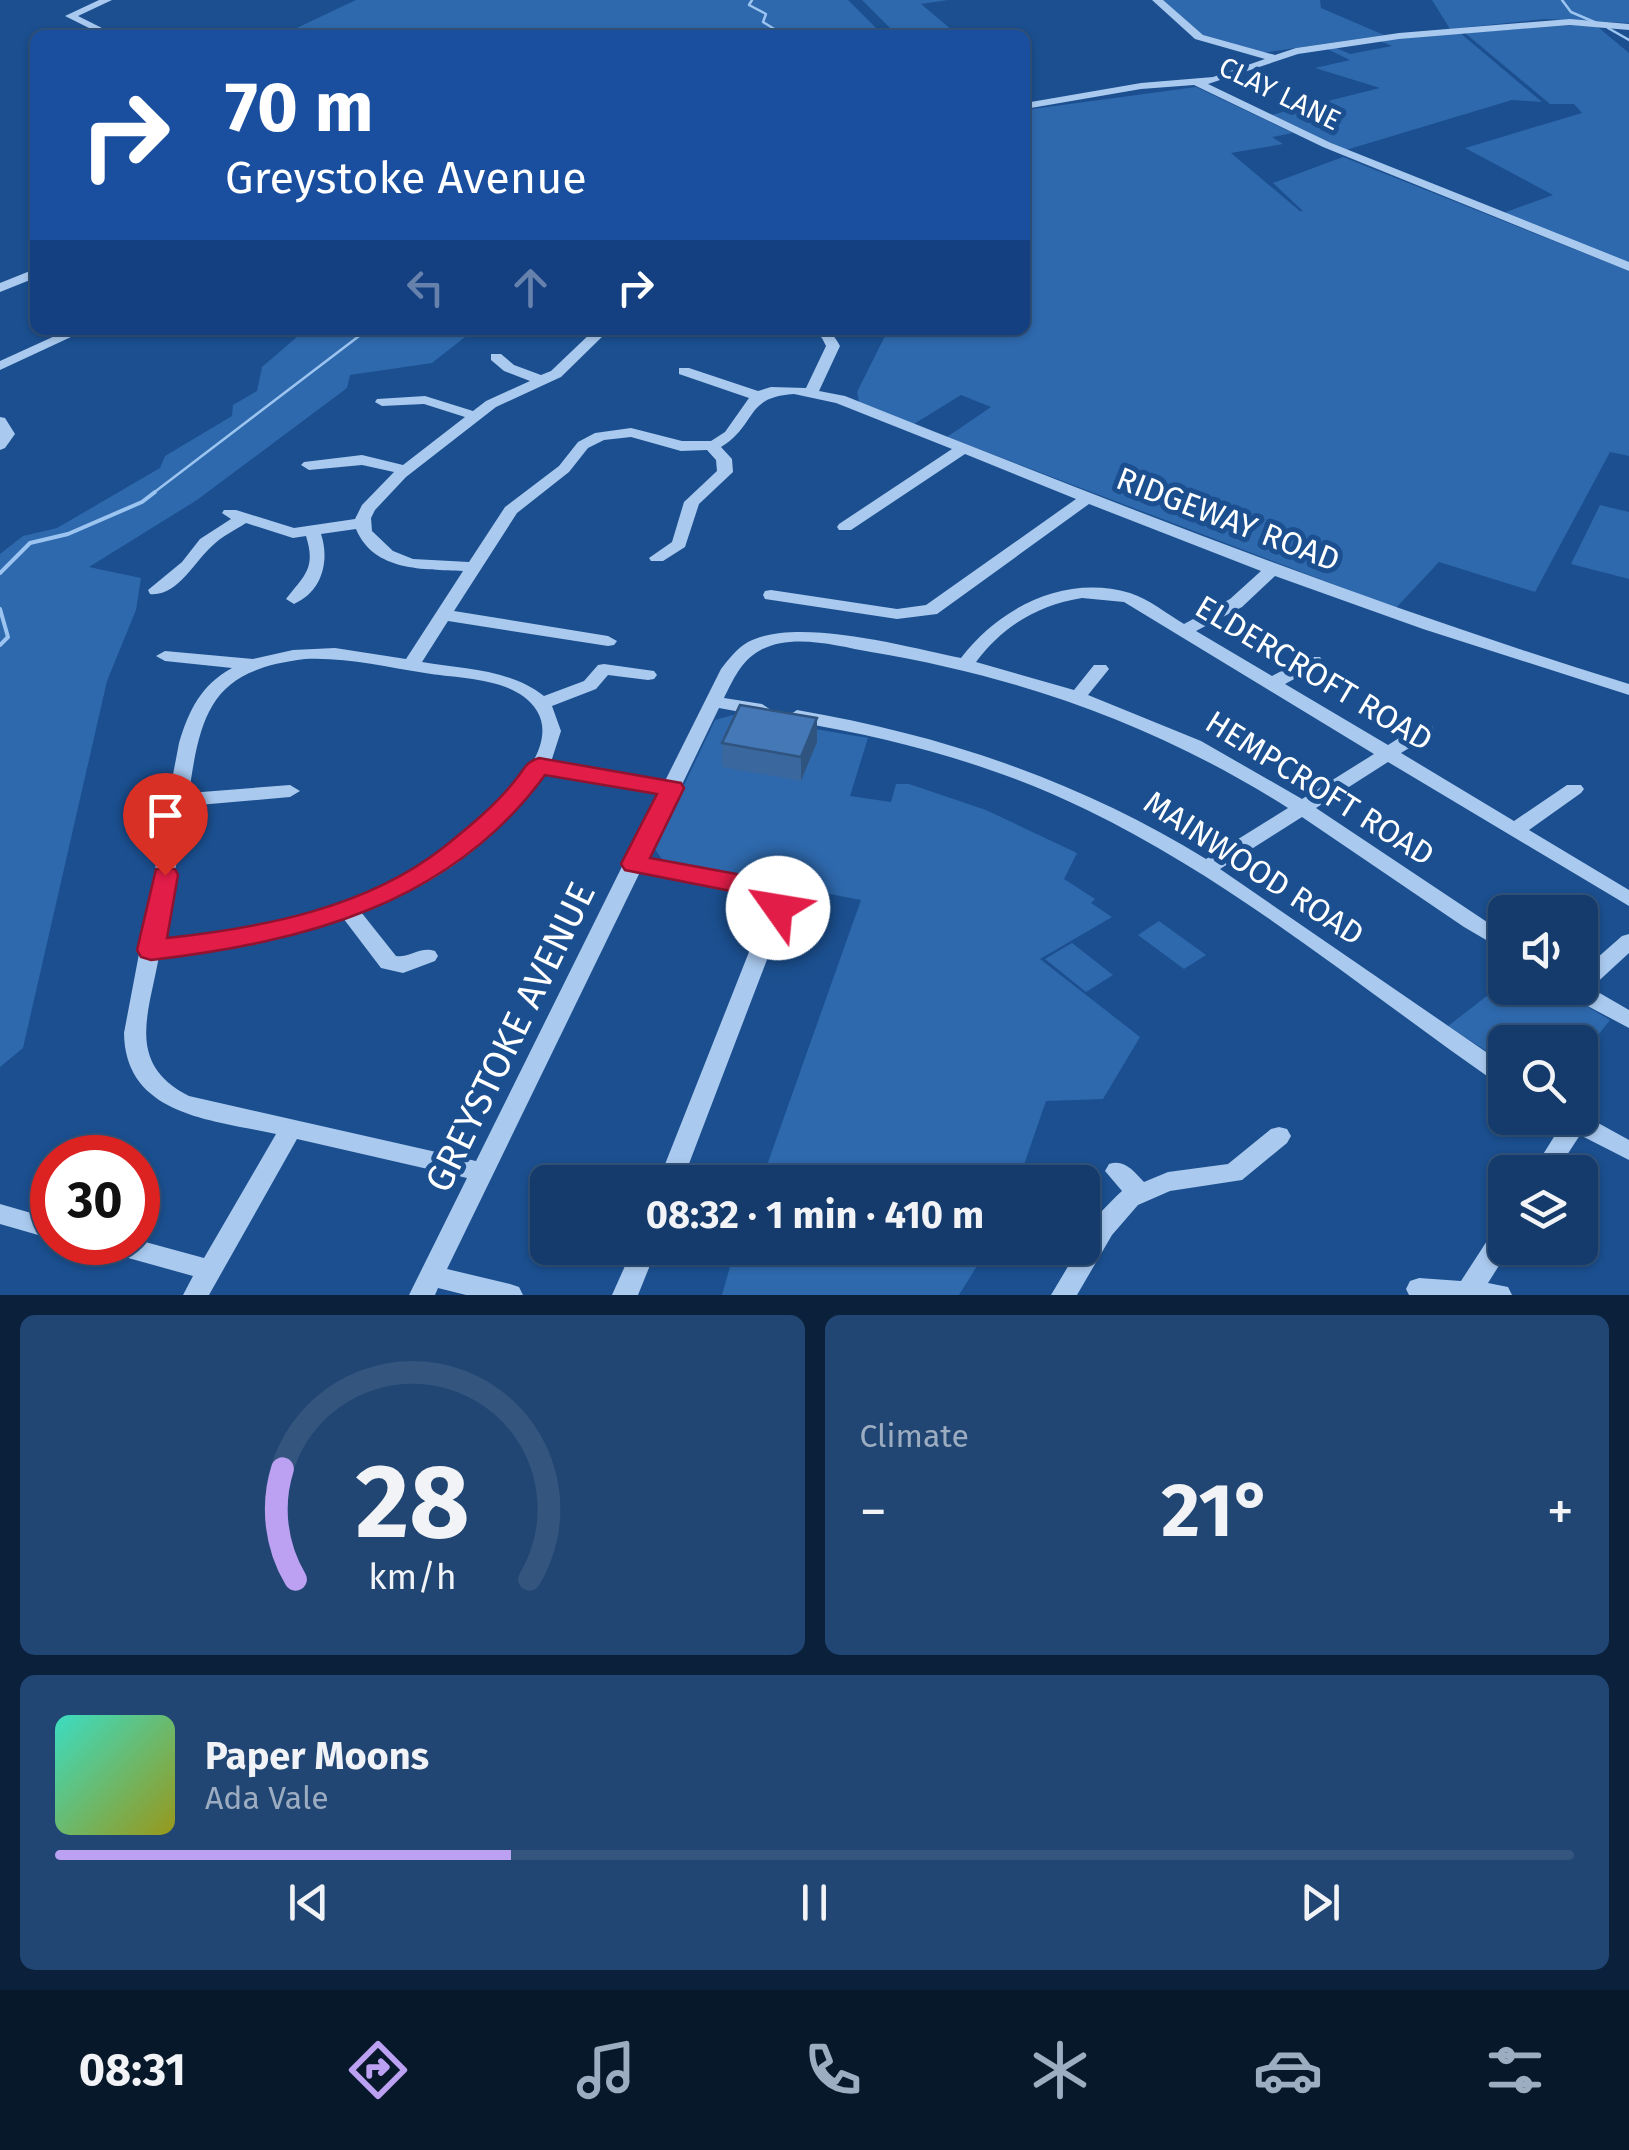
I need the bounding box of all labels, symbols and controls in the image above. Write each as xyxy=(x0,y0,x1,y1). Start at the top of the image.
street label: CLAY LANE xyxy=(1214,50,1346,137)
text: 70 m xyxy=(225,66,374,150)
icon: right xyxy=(60,70,190,200)
text: Greystoke Avenue xyxy=(225,151,587,205)
icon: left xyxy=(398,260,453,315)
icon: ahead xyxy=(503,260,558,315)
icon: right xyxy=(608,260,663,315)
street label: RIDGEWAY ROAD xyxy=(1111,459,1345,579)
street label: ELDERCROFT ROAD xyxy=(1189,587,1439,759)
street label: HEMPCROFT ROAD xyxy=(1199,702,1441,874)
pin xyxy=(123,773,208,876)
street label: MAINWOOD ROAD xyxy=(1137,783,1371,953)
icon: arrive xyxy=(138,788,193,843)
position arrow xyxy=(726,856,830,960)
street label: GREYSTOKE AVENUE xyxy=(415,875,605,1199)
map controls xyxy=(1488,895,1598,1265)
button: sound xyxy=(1488,895,1598,1005)
button: search xyxy=(1488,1025,1598,1135)
speed limit sign: 30 xyxy=(30,1135,160,1265)
button: layers xyxy=(1488,1155,1598,1265)
text: 08:32 · 1 min · 410 m xyxy=(646,1192,984,1238)
text: Climate xyxy=(860,1417,969,1455)
text: 28 xyxy=(355,1440,469,1565)
text: 21° xyxy=(1161,1466,1272,1556)
text: − xyxy=(860,1479,887,1545)
text: + xyxy=(1547,1479,1574,1545)
text: km/h xyxy=(368,1556,456,1598)
text: Paper Moons xyxy=(205,1733,429,1779)
text: Ada Vale xyxy=(205,1779,329,1817)
icon: previous xyxy=(281,1875,336,1930)
icon: pause xyxy=(787,1875,842,1930)
icon: next xyxy=(1293,1875,1348,1930)
icon: directions xyxy=(343,2035,413,2105)
icon: music xyxy=(571,2035,641,2105)
icon: phone xyxy=(798,2035,868,2105)
icon: climate xyxy=(1025,2035,1095,2105)
icon: car xyxy=(1253,2035,1323,2105)
icon: filters xyxy=(1480,2035,1550,2105)
text: 08:31 xyxy=(79,2043,186,2097)

